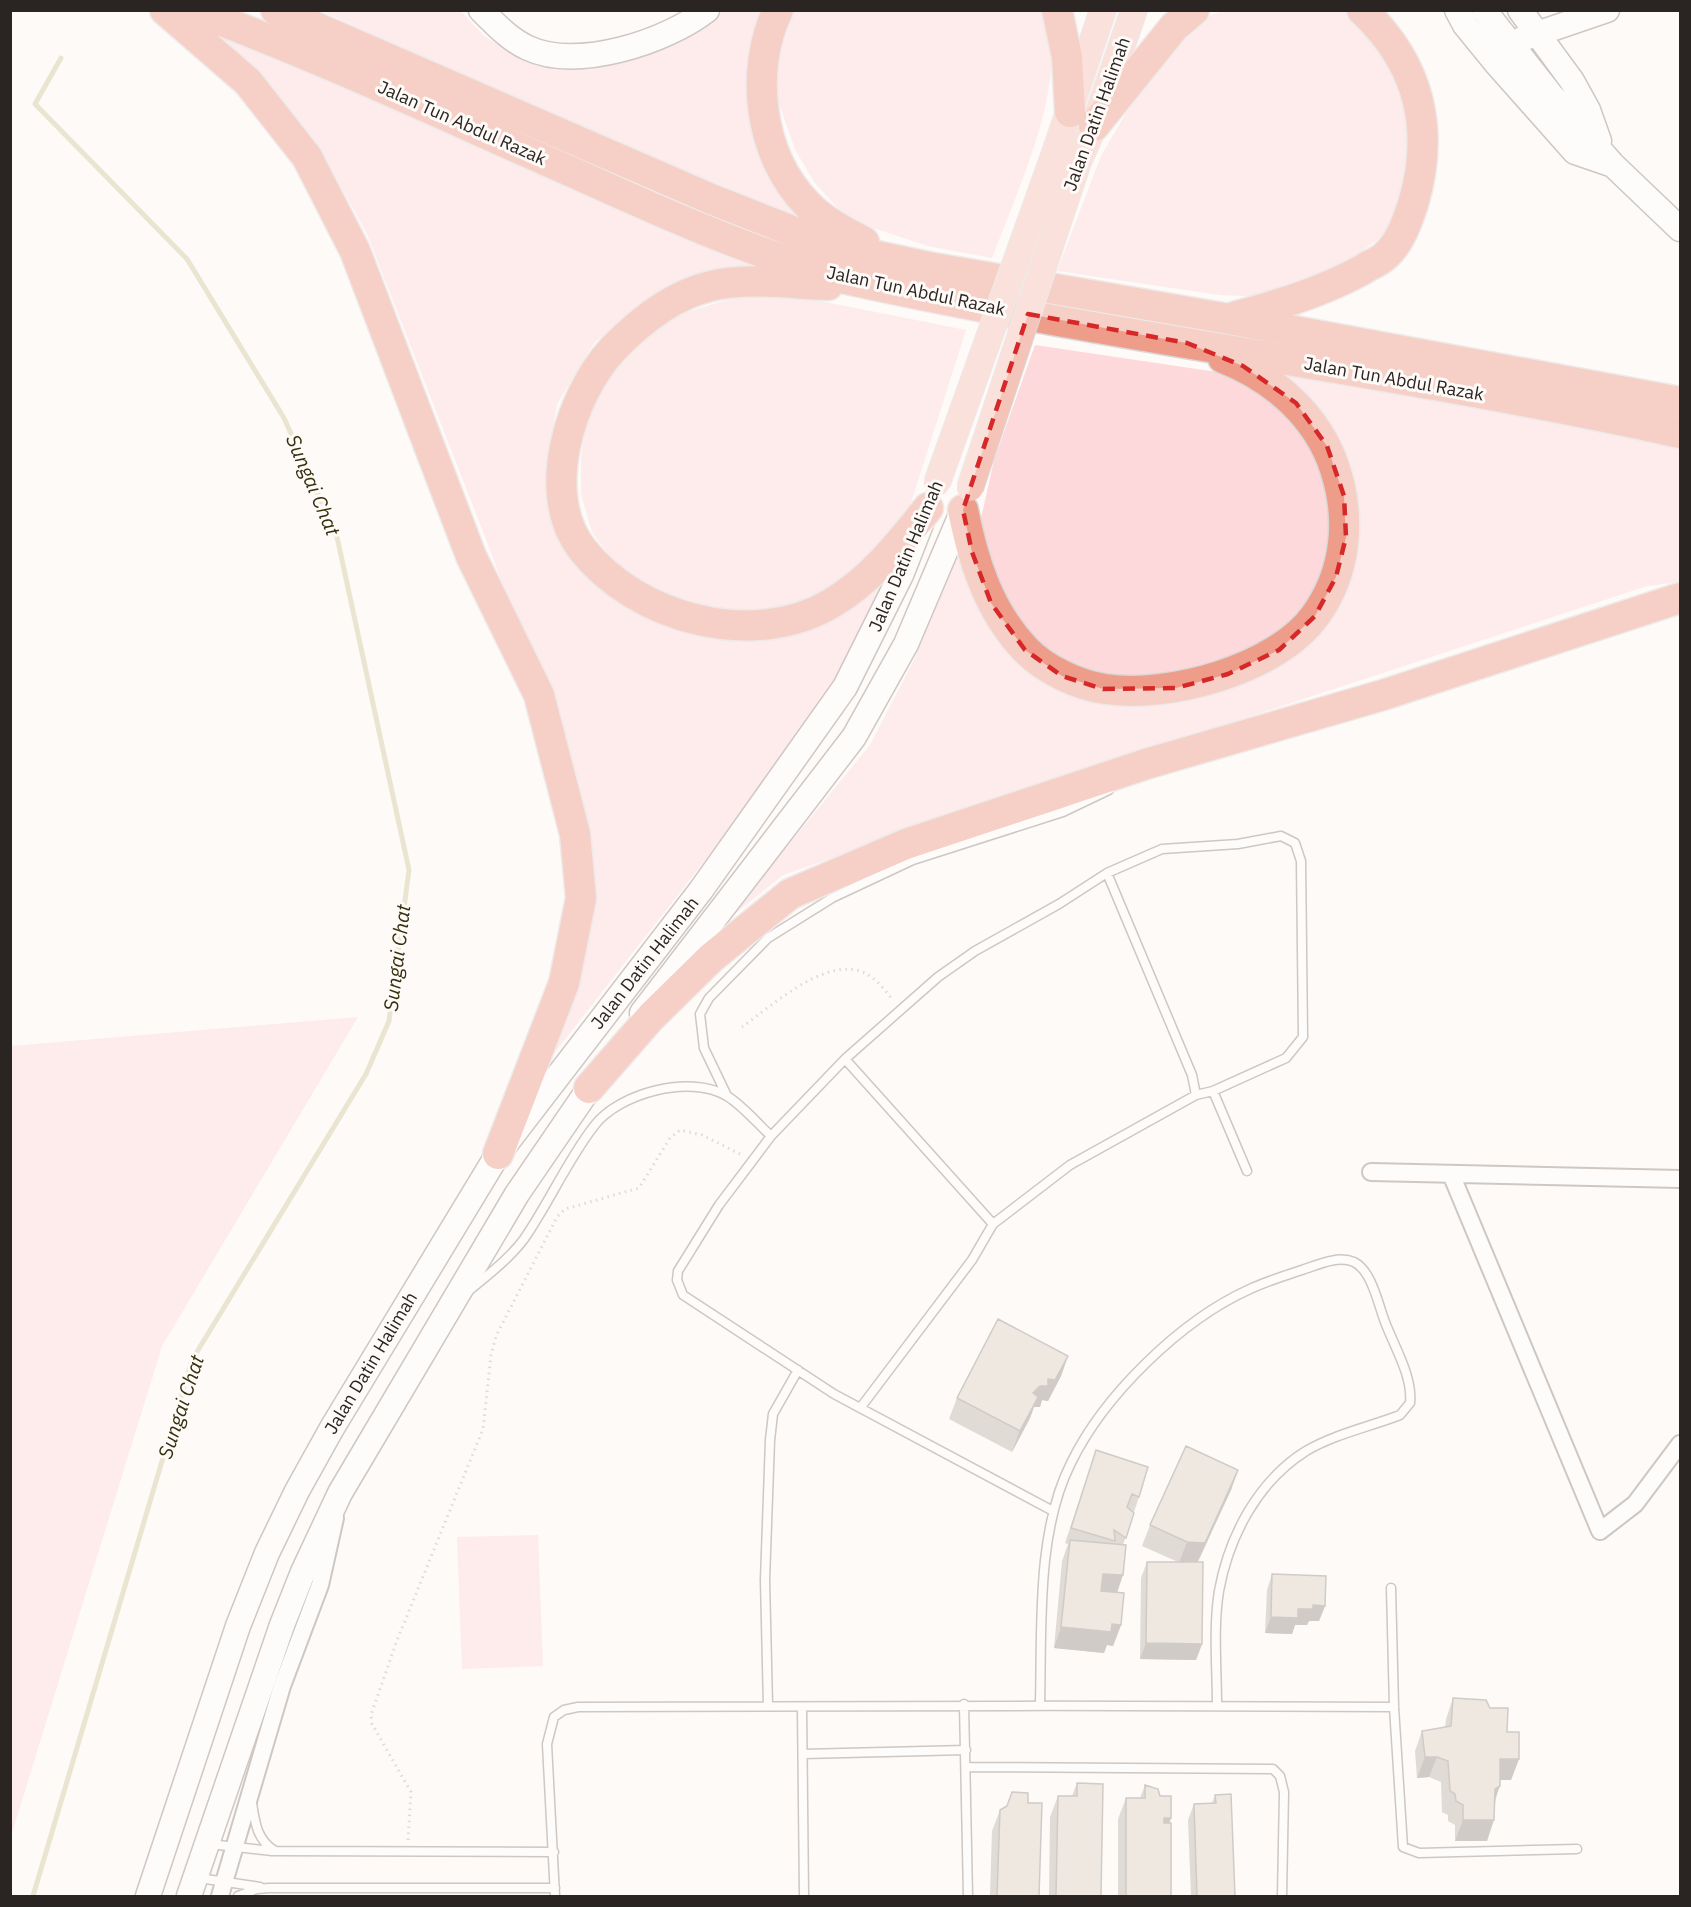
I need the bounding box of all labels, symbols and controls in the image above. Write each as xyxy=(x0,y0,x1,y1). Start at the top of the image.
street label: Jalan Datin Halimah xyxy=(1058,34,1135,194)
street label: Jalan Tun Abdul Razak xyxy=(374,75,551,170)
street label: Jalan Tun Abdul Razak xyxy=(825,260,1008,321)
street label: Jalan Tun Abdul Razak xyxy=(1302,351,1486,406)
water label: Sungai Chat xyxy=(280,430,347,540)
street label: Jalan Datin Halimah xyxy=(863,477,948,635)
street label: Jalan Datin Halimah xyxy=(586,892,704,1034)
water label: Sungai Chat xyxy=(377,902,417,1013)
street label: Jalan Datin Halimah xyxy=(319,1287,422,1438)
water label: Sungai Chat xyxy=(151,1351,210,1462)

